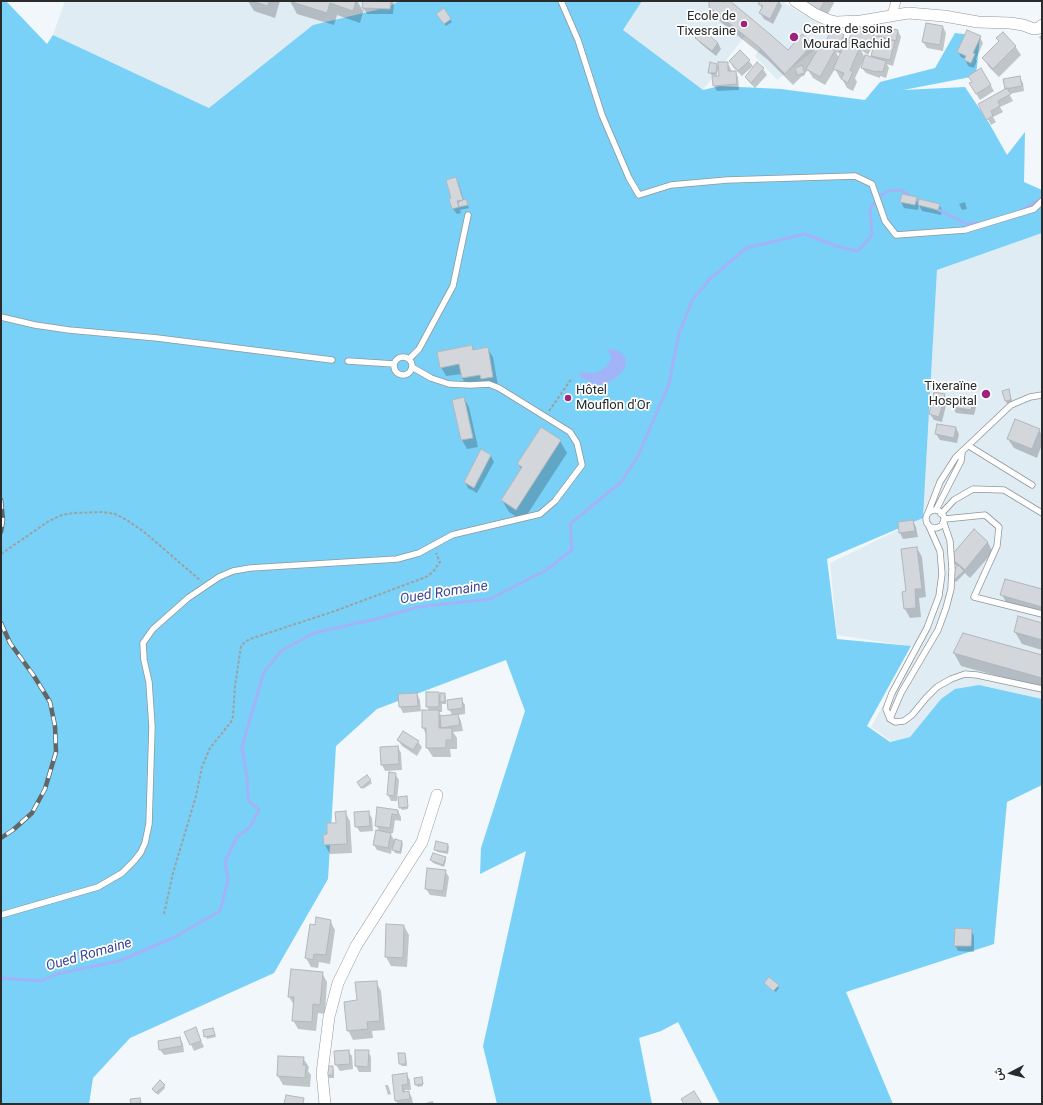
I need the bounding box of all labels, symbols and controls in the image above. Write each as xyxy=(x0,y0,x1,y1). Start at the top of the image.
place label: Ecole de Tixesraine xyxy=(677,9,736,40)
marker: Ecole de Tixesraine xyxy=(739,19,749,29)
place label: Centre de soins Mourad Rachid xyxy=(803,22,893,53)
marker: Centre de soins Mourad Rachid xyxy=(788,31,800,43)
place label: Tixeraïne Hospital xyxy=(924,379,977,410)
place label: Hôtel Mouflon d'Or xyxy=(576,383,650,414)
marker: Tixeraïne Hospital xyxy=(980,388,992,400)
marker: Hôtel Mouflon d'Or xyxy=(563,393,573,403)
water label: Oued Romaine xyxy=(399,578,489,608)
water label: Oued Romaine xyxy=(44,935,134,975)
north arrow xyxy=(991,1053,1031,1093)
text: ش xyxy=(991,1067,1006,1082)

